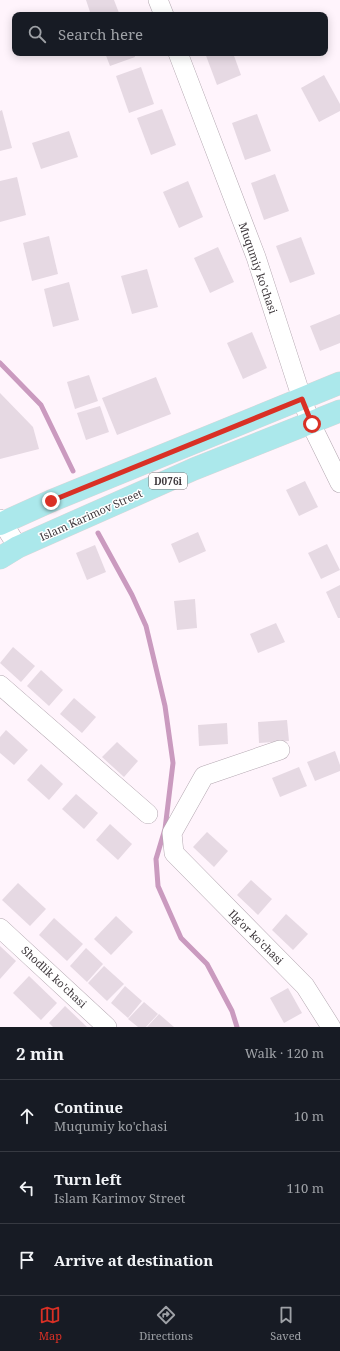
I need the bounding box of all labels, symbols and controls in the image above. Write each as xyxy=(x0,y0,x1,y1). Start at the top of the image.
search box xyxy=(12,12,328,56)
icon: search xyxy=(26,23,48,45)
text: Search here xyxy=(58,24,143,44)
street label: Muqumiy ko'chasi xyxy=(236,220,281,316)
route start xyxy=(303,415,321,433)
road number: D076i xyxy=(149,473,187,489)
street label: Islam Karimov Street xyxy=(37,485,145,544)
route end xyxy=(42,492,60,510)
street label: Ilg'or ko'chasi xyxy=(226,906,287,968)
street label: Shodlik ko'chasi xyxy=(18,942,91,1011)
text: 2 min xyxy=(16,1042,64,1065)
text: Walk · 120 m xyxy=(245,1044,324,1062)
text: Continue xyxy=(54,1097,123,1117)
icon: ahead xyxy=(16,1105,38,1127)
text: 10 m xyxy=(294,1107,324,1125)
text: Muqumiy ko'chasi xyxy=(54,1117,167,1135)
text: Turn left xyxy=(54,1169,122,1189)
icon: left xyxy=(16,1177,38,1199)
text: 110 m xyxy=(287,1179,324,1197)
text: Islam Karimov Street xyxy=(54,1189,185,1207)
icon: arrive xyxy=(16,1249,38,1271)
text: Arrive at destination xyxy=(54,1250,213,1270)
tab: Map xyxy=(39,1304,62,1343)
tab: Directions xyxy=(139,1304,193,1343)
tab: Saved xyxy=(270,1304,301,1343)

